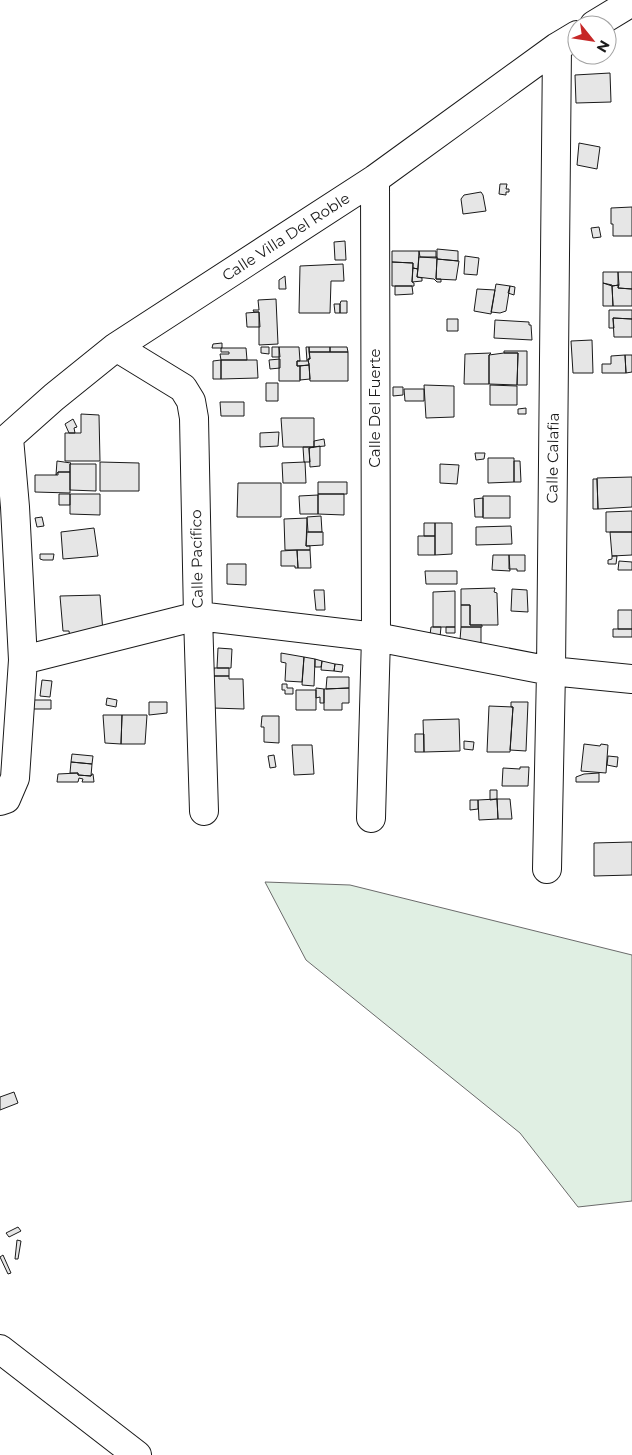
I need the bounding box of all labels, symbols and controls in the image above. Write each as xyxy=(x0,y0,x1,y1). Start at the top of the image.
north arrow xyxy=(567,15,617,65)
text: N xyxy=(593,37,614,56)
street label: Calle Villa Del Roble xyxy=(218,188,353,285)
street label: Calle Del Fuerte xyxy=(365,348,384,468)
street label: Calle Calafia xyxy=(542,412,563,503)
street label: Calle Pacífico xyxy=(186,509,207,609)

